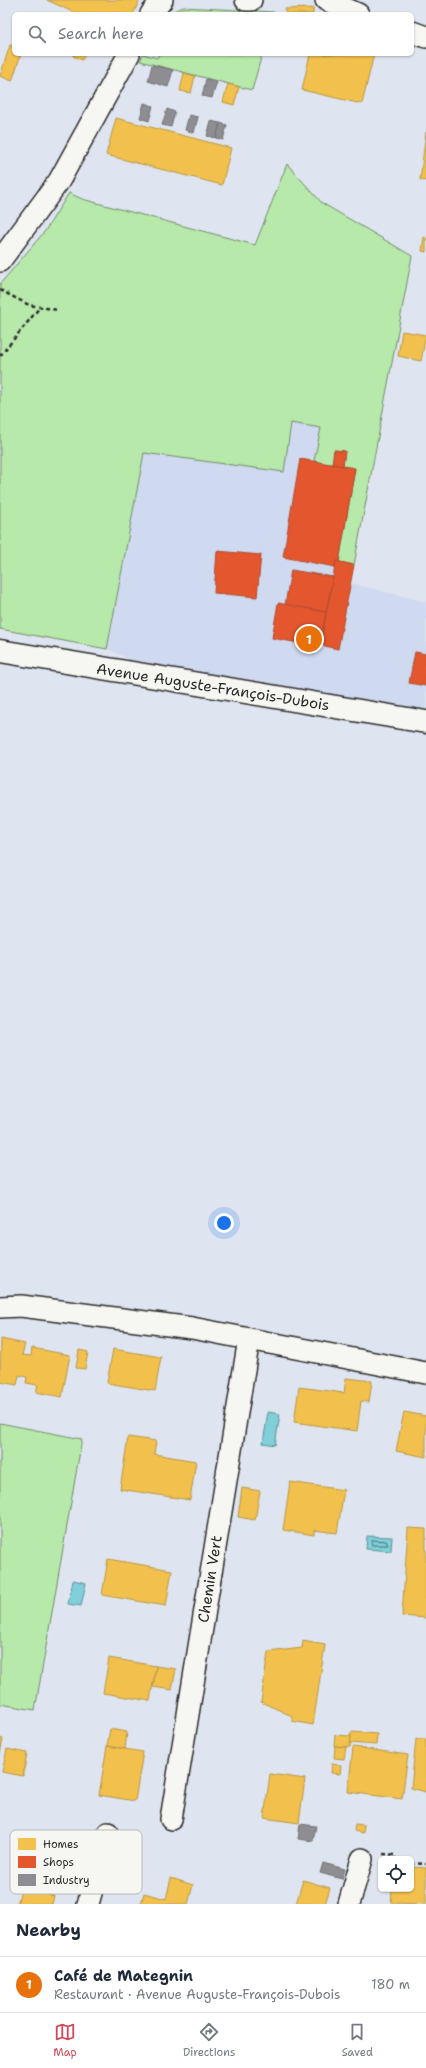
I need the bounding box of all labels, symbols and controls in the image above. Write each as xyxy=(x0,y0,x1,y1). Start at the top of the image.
search box xyxy=(12,12,414,56)
icon: search xyxy=(26,23,48,45)
text: Search here xyxy=(58,24,144,44)
pin: 1 xyxy=(296,624,322,654)
street label: Avenue Auguste-François-Dubois xyxy=(95,659,331,715)
your location xyxy=(214,1213,234,1233)
street label: Chemin Vert xyxy=(193,1534,227,1624)
legend xyxy=(10,1830,142,1894)
text: Homes xyxy=(43,1837,79,1852)
text: Shops xyxy=(43,1855,74,1870)
map controls xyxy=(378,1856,414,1892)
button: locate xyxy=(378,1856,414,1892)
text: Industry xyxy=(43,1873,90,1888)
text: Nearby xyxy=(16,1919,81,1941)
text: Café de Mategnin xyxy=(54,1966,193,1986)
text: 1 xyxy=(26,1976,32,1993)
text: 180 m xyxy=(371,1976,410,1993)
text: Restaurant · Avenue Auguste-François-Dubois xyxy=(54,1986,340,2003)
tab: Map xyxy=(53,2021,77,2060)
tab: Directions xyxy=(183,2021,235,2060)
tab: Saved xyxy=(342,2021,373,2060)

